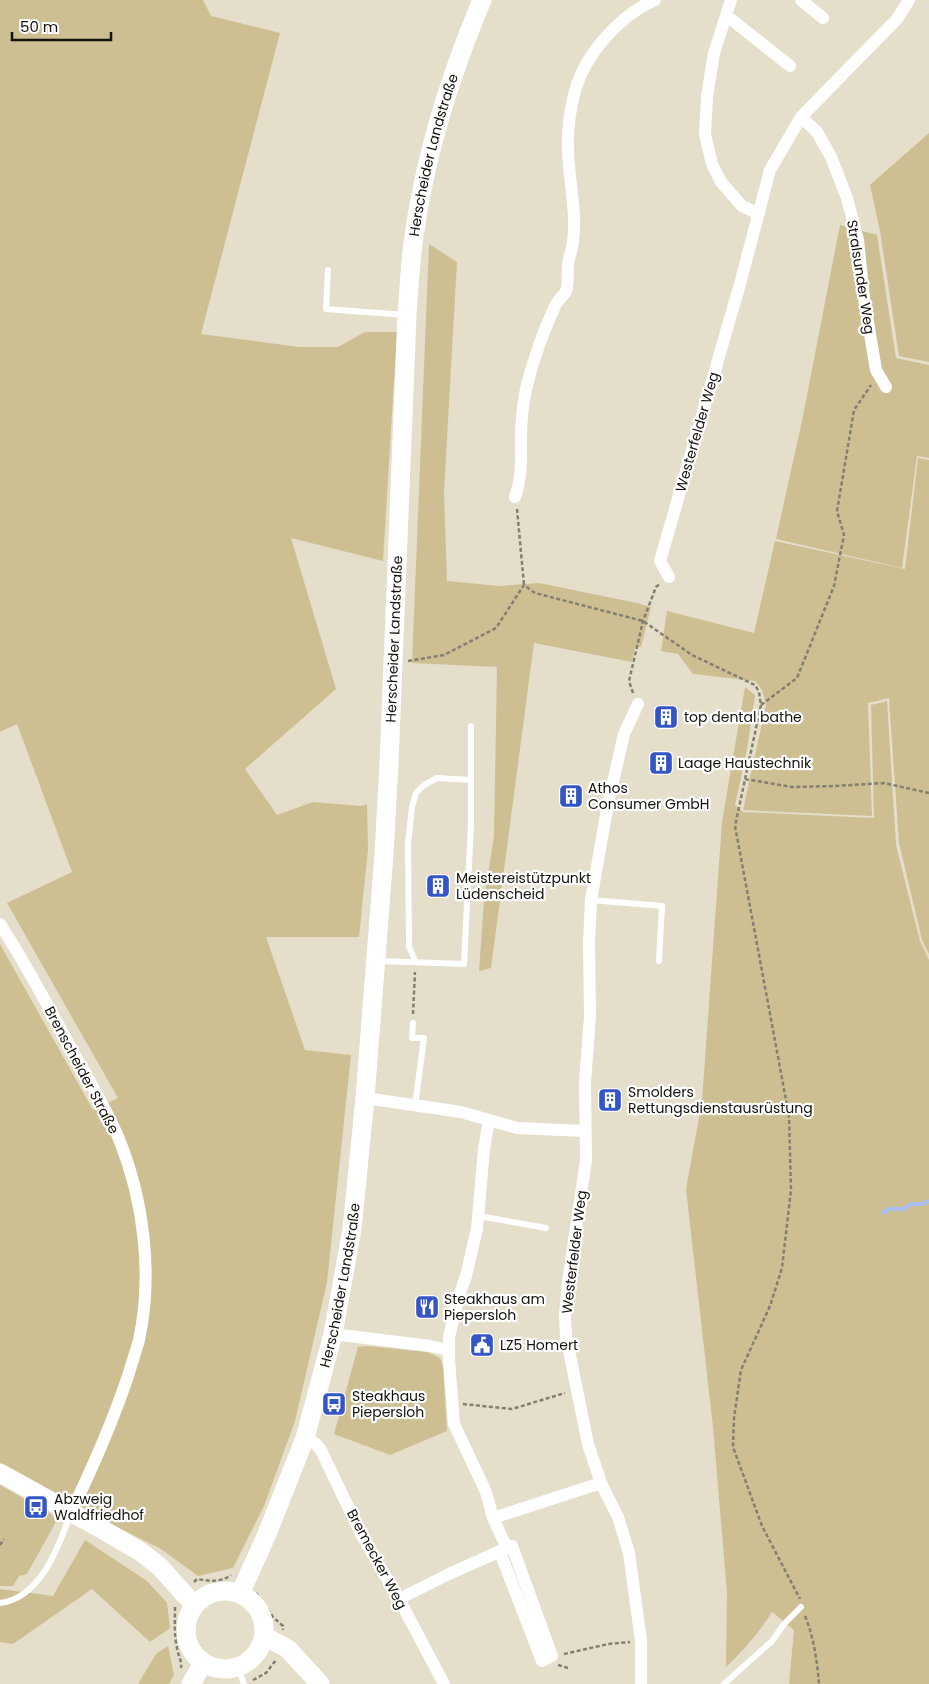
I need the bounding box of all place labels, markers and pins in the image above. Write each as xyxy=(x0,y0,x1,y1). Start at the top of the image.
building icon: top dental bathe xyxy=(653,704,679,730)
place label: top dental bathe xyxy=(684,707,802,727)
building icon: Laage Haustechnik xyxy=(648,750,674,776)
place label: Laage Haustechnik xyxy=(678,753,812,773)
place label: Athos Consumer GmbH xyxy=(588,778,710,814)
building icon: Athos Consumer GmbH xyxy=(558,783,584,809)
place label: Meistereistützpunkt Lüdenscheid xyxy=(456,868,591,904)
building icon: Meistereistützpunkt Lüdenscheid xyxy=(425,873,451,899)
place label: Smolders Rettungsdienstausrüstung xyxy=(628,1082,813,1118)
building icon: Smolders Rettungsdienstausrüstung xyxy=(597,1087,623,1113)
place label: Steakhaus am Piepersloh xyxy=(444,1289,545,1325)
restaurant icon: Steakhaus am Piepersloh xyxy=(414,1294,440,1320)
public building icon: LZ5 Homert xyxy=(469,1332,495,1358)
place label: LZ5 Homert xyxy=(500,1335,578,1355)
place label: Steakhaus Piepersloh xyxy=(352,1386,425,1422)
bus stop icon: Steakhaus Piepersloh xyxy=(321,1391,347,1417)
place label: Abzweig Waldfriedhof xyxy=(54,1489,144,1525)
bus stop icon: Abzweig Waldfriedhof xyxy=(23,1494,49,1520)

